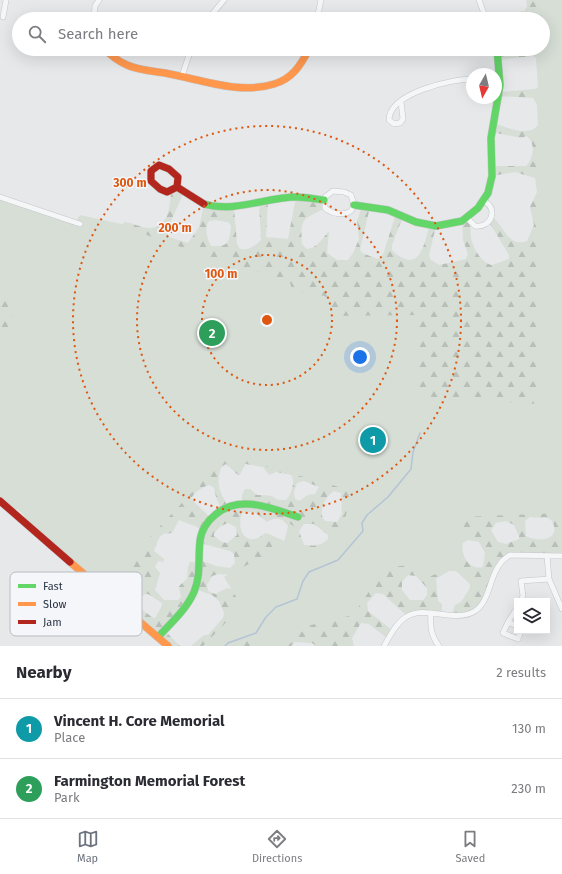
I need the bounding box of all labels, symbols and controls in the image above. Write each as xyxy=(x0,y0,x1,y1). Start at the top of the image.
search box xyxy=(12,12,550,56)
icon: search xyxy=(26,23,48,45)
text: Search here xyxy=(58,25,138,43)
north arrow xyxy=(466,68,502,104)
text: 300 m xyxy=(112,176,147,190)
text: 200 m xyxy=(158,221,192,235)
text: 100 m xyxy=(205,267,237,281)
centre of rings xyxy=(260,313,274,327)
pin: 2 xyxy=(199,318,225,348)
your location xyxy=(350,347,370,367)
pin: 1 xyxy=(360,425,386,455)
legend xyxy=(10,572,142,636)
text: Fast xyxy=(43,580,63,593)
text: Slow xyxy=(43,598,67,611)
map controls xyxy=(514,598,550,634)
button: layers xyxy=(514,598,550,634)
text: Jam xyxy=(43,616,62,629)
text: Nearby xyxy=(16,662,71,683)
text: 2 results xyxy=(496,665,546,680)
text: Vincent H. Core Memorial xyxy=(54,712,225,730)
text: 1 xyxy=(26,721,32,736)
text: 130 m xyxy=(512,721,546,736)
text: Place xyxy=(54,730,85,745)
text: Farmington Memorial Forest xyxy=(54,772,245,790)
text: 2 xyxy=(26,781,32,796)
text: 230 m xyxy=(511,781,546,796)
text: Park xyxy=(54,790,80,805)
tab: Map xyxy=(77,828,99,865)
tab: Directions xyxy=(252,828,302,865)
tab: Saved xyxy=(456,828,485,865)

